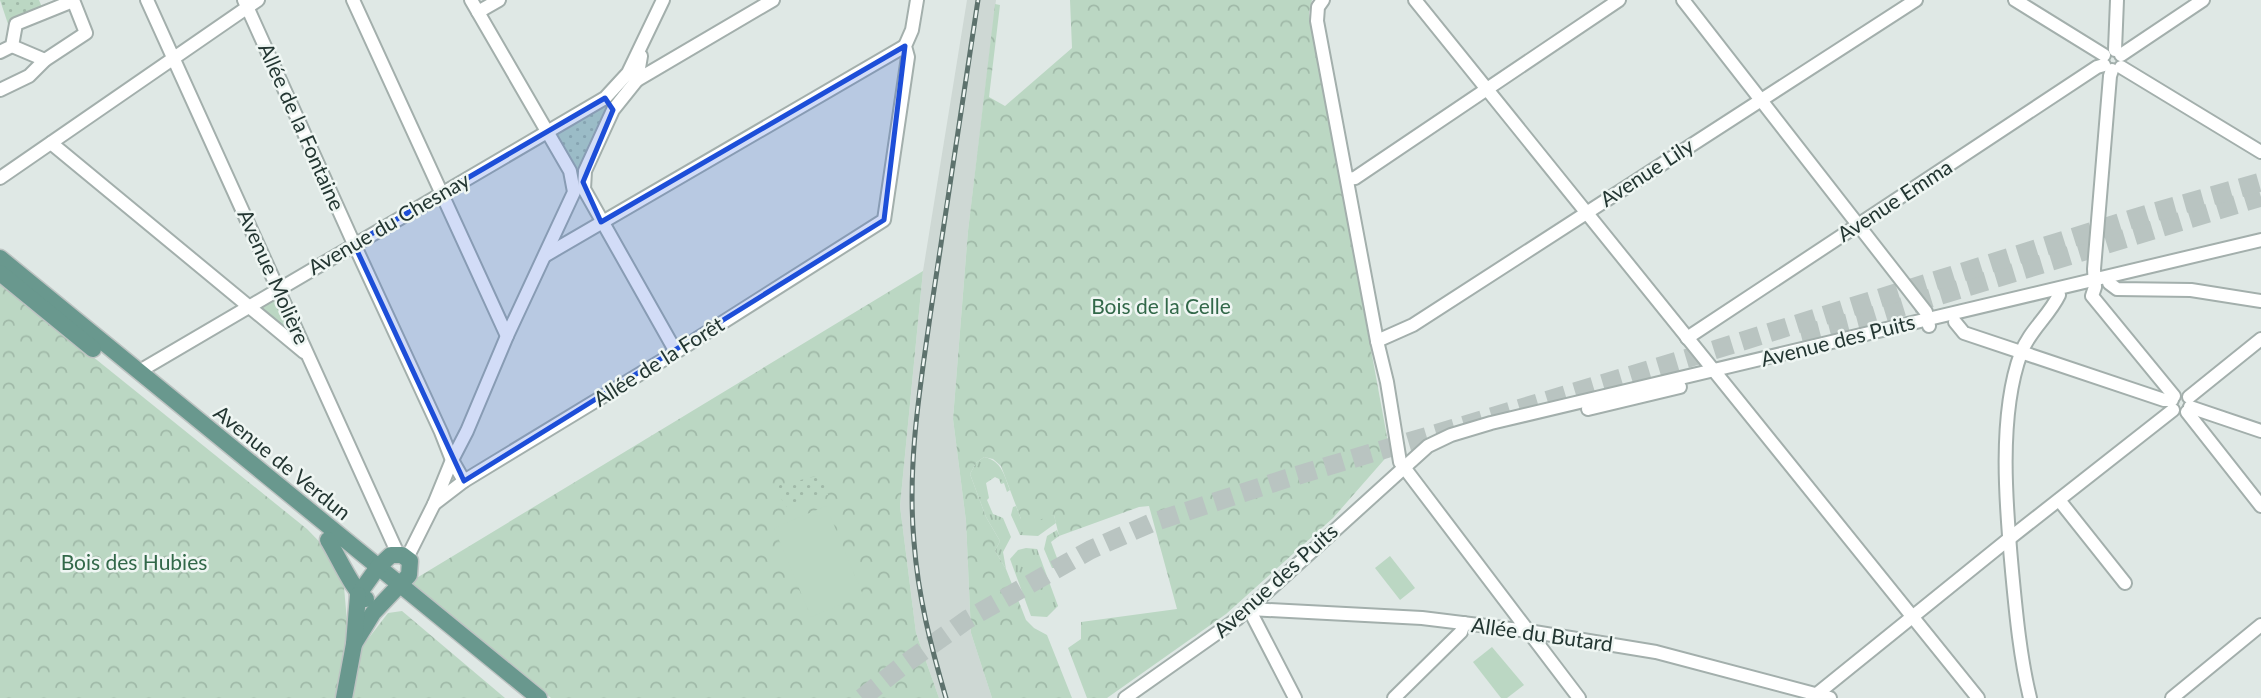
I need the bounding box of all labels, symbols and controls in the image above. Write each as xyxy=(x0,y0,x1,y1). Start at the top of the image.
street label: Allée de la Fontaine xyxy=(254,39,351,214)
street label: Avenue Lily xyxy=(1595,132,1698,211)
street label: Avenue Emma xyxy=(1832,153,1956,246)
street label: Avenue du Chesnay xyxy=(303,166,474,279)
street label: Avenue Molière xyxy=(233,205,315,348)
park label: Bois de la Celle xyxy=(1091,293,1231,318)
street label: Avenue des Puits xyxy=(1758,308,1917,371)
street label: Allée de la Forêt xyxy=(588,310,729,411)
street label: Avenue de Verdun xyxy=(210,399,356,525)
street label: Avenue des Puits xyxy=(1208,518,1342,642)
park label: Bois des Hubies xyxy=(61,549,207,574)
street label: Allée du Butard xyxy=(1470,611,1615,656)

